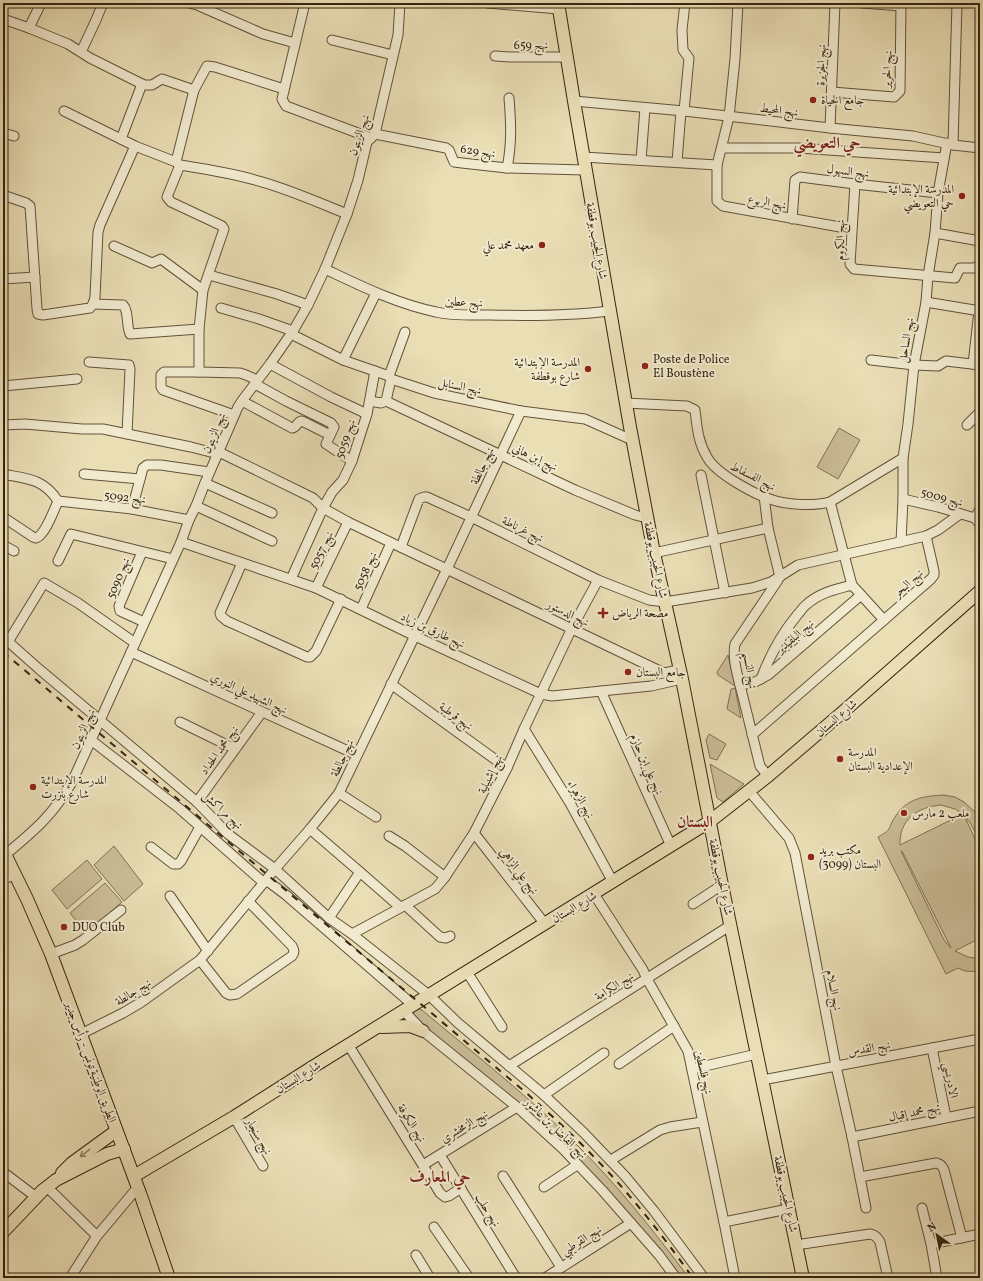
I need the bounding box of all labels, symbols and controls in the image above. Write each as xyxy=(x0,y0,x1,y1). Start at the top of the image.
street label: نهج 659 xyxy=(514,38,548,56)
street label: نهج الجزيرة xyxy=(813,44,833,86)
street label: نهج الحرير xyxy=(879,50,899,90)
place label: جامع الحياة xyxy=(821,93,864,111)
marker: جامع الحياة xyxy=(808,95,818,105)
street label: نهج المحيط xyxy=(759,101,799,123)
street label: نهج الزيتون xyxy=(345,113,376,159)
district label: حي التعويضي xyxy=(793,133,861,158)
street label: نهج 629 xyxy=(459,141,496,165)
street label: نهج السهول xyxy=(826,161,870,185)
place label: المدرسة الإبتدائية حي التعويضي xyxy=(888,182,954,214)
marker: المدرسة الإبتدائية حي التعويضي xyxy=(957,191,967,201)
street label: نهج الربوع xyxy=(746,192,787,216)
street label: شارع الحبيب بوقطفة xyxy=(579,201,611,281)
street label: نهج الكروم xyxy=(833,219,851,261)
place label: معهد محمد علي xyxy=(483,238,534,257)
marker: معهد محمد علي xyxy=(537,240,547,250)
street label: نهج عطين xyxy=(444,294,483,314)
street label: نهج الساحل xyxy=(895,316,921,364)
place label: Poste de Police El Boustène xyxy=(653,352,730,382)
place label: المدرسة الإبتدائية شارع بوقطفة xyxy=(514,355,580,387)
marker: Poste de Police El Boustène xyxy=(640,361,650,371)
marker: المدرسة الإبتدائية شارع بوقطفة xyxy=(583,364,593,374)
street label: نهج السنابل xyxy=(436,375,483,401)
street label: نهج الزيتون xyxy=(199,411,232,457)
street label: نهج 5059 xyxy=(332,417,362,462)
street label: نهج إبن هاني xyxy=(508,440,560,477)
street label: نهج جالطة xyxy=(467,445,501,489)
street label: نهج الفسفاط xyxy=(726,459,778,497)
street label: نهج 5009 xyxy=(918,485,965,513)
street label: نهج 5092 xyxy=(103,487,147,510)
street label: نهج غرناطة xyxy=(498,513,546,549)
street label: شارع الحبيب بوقطفة xyxy=(637,520,671,601)
street label: نهج 5057 xyxy=(306,529,340,573)
street label: نهج 5058 xyxy=(350,549,384,594)
street label: نهج 5090 xyxy=(103,555,137,602)
street label: نهج البحر xyxy=(889,566,929,604)
street label: نهج الدستور xyxy=(542,596,591,633)
place label: مصحة الرياض xyxy=(612,606,668,622)
marker: مصحة الرياض xyxy=(597,607,609,619)
street label: نهج طارق بن زياد xyxy=(397,609,467,655)
street label: نهج البلفيدير xyxy=(772,616,819,660)
street label: نهج النسيم xyxy=(735,650,760,691)
place label: جامع البستان xyxy=(636,665,686,683)
marker: جامع البستان xyxy=(623,667,633,677)
street label: نهج الشهيد علي النوري xyxy=(206,669,290,721)
street label: شارع البستان xyxy=(812,696,862,743)
street label: نهج قرطبة xyxy=(434,699,476,736)
street label: نهج الزيتون xyxy=(68,707,102,753)
street label: نهج محمد الحداد xyxy=(197,723,245,780)
street label: نهج علي ابن حازم xyxy=(623,731,667,799)
street label: نهج جالطة xyxy=(327,737,360,781)
place label: المدرسة الإعدادية البستان xyxy=(848,745,913,775)
street label: نهج إشبيلية xyxy=(475,752,509,798)
marker: المدرسة الإعدادية البستان xyxy=(835,754,845,764)
place label: المدرسة الإبتدائية شارع بنزرت xyxy=(41,773,107,805)
street label: نهج الزهراء xyxy=(561,777,598,823)
marker: المدرسة الإبتدائية شارع بنزرت xyxy=(28,782,38,792)
street label: نهج مراكش xyxy=(197,788,246,835)
place label: ملعب 2 مارس xyxy=(912,806,969,822)
marker: ملعب 2 مارس xyxy=(899,808,909,818)
district label: البستان xyxy=(677,812,713,834)
street label: شارع الحبيب بوقطفة xyxy=(702,837,736,918)
place label: مكتب بريد البستان (3099) xyxy=(819,843,882,873)
street label: نهج علي الزاهي xyxy=(493,845,541,900)
marker: مكتب بريد البستان (3099) xyxy=(806,852,816,862)
street label: شارع البستان xyxy=(549,888,601,929)
place label: DUO Club xyxy=(72,920,125,936)
marker: DUO Club xyxy=(59,922,69,932)
street label: نهج السلام xyxy=(819,968,845,1013)
street label: نهج الكرامة xyxy=(592,969,638,1007)
street label: نهج جالطة xyxy=(112,976,156,1012)
street label: الطريق الوطنية تونس - رأس جدير xyxy=(60,997,121,1125)
street label: نهج القدس xyxy=(846,1037,892,1063)
street label: نهج فلسطين xyxy=(688,1049,716,1096)
street label: شارع البستان xyxy=(273,1058,325,1100)
street label: الادريسي xyxy=(937,1061,961,1100)
street label: نهج الفاضل بن عاشور xyxy=(518,1094,590,1164)
street label: نهج محمد إقبال xyxy=(887,1100,942,1128)
street label: نهج الكوفة xyxy=(391,1101,429,1147)
street label: نهج الزمخشري xyxy=(438,1106,492,1149)
street label: نهج سنجار xyxy=(239,1114,275,1159)
one-way arrow xyxy=(79,1149,90,1158)
street label: شارع الحبيب بوقطفة xyxy=(767,1154,801,1235)
district label: حي المعارف xyxy=(409,1167,471,1190)
street label: نهج حلب xyxy=(469,1191,504,1231)
north arrow xyxy=(917,1215,957,1255)
text: N xyxy=(925,1219,940,1236)
street label: نهج القرطبي xyxy=(558,1222,607,1262)

